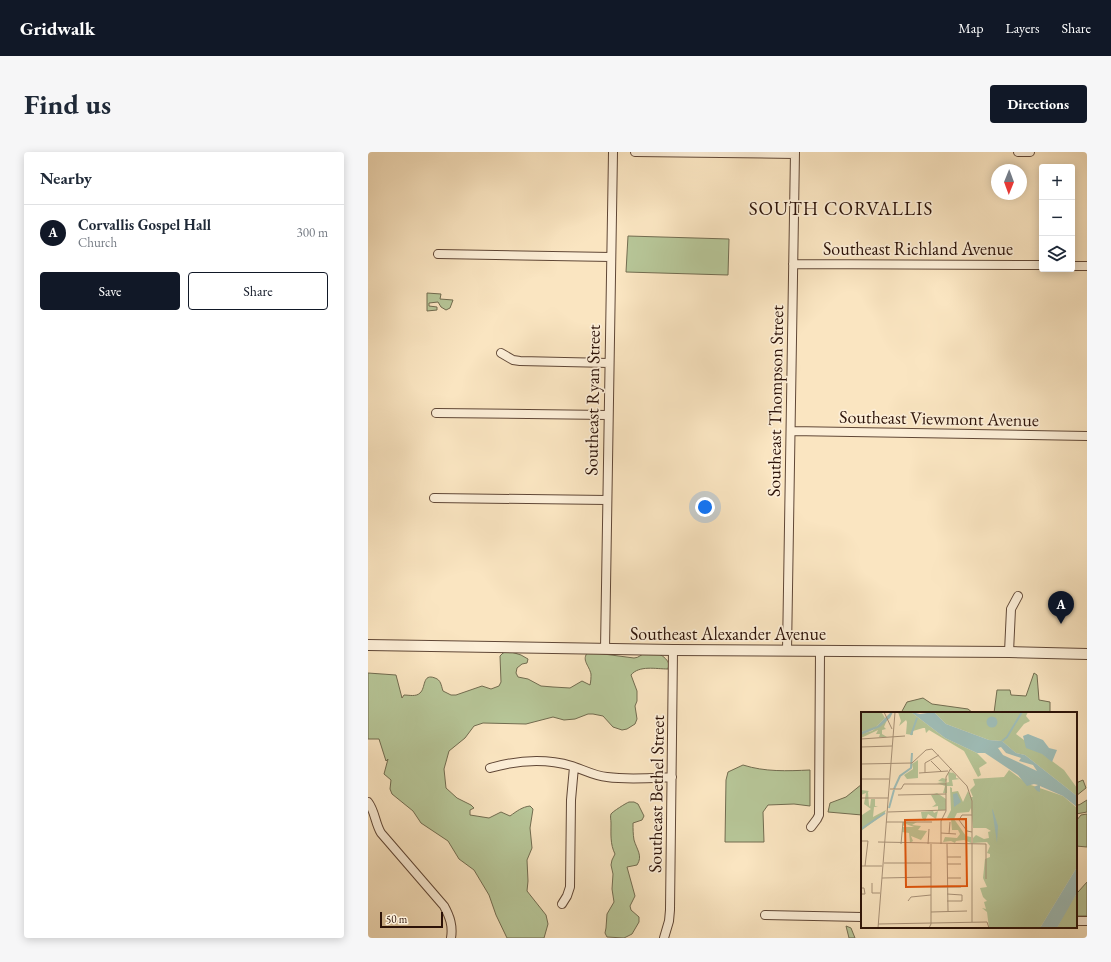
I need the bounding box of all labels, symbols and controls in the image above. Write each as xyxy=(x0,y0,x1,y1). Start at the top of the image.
text: Gridwalk xyxy=(20,16,95,41)
text: Map xyxy=(958,19,983,37)
text: Layers xyxy=(1005,19,1040,37)
text: Share xyxy=(1062,19,1091,37)
button: Directions xyxy=(990,85,1087,123)
text: Find us xyxy=(24,86,111,122)
north arrow xyxy=(991,164,1027,200)
map controls xyxy=(1039,164,1075,272)
button: + xyxy=(1039,164,1075,200)
text: Nearby xyxy=(40,167,92,189)
district label: SOUTH CORVALLIS xyxy=(749,196,933,221)
button: − xyxy=(1039,200,1075,236)
text: Corvallis Gospel Hall xyxy=(78,215,211,234)
text: A xyxy=(48,224,58,241)
text: 300 m xyxy=(297,224,328,241)
text: Church xyxy=(78,234,117,251)
button: layers xyxy=(1039,236,1075,272)
street label: Southeast Richland Avenue xyxy=(823,237,1013,260)
button: Save xyxy=(40,272,180,310)
button: Share xyxy=(188,272,328,310)
street label: Southeast Thompson Street xyxy=(762,305,788,497)
street label: Southeast Ryan Street xyxy=(579,324,605,476)
street label: Southeast Viewmont Avenue xyxy=(839,405,1039,431)
your location xyxy=(695,497,715,517)
pin: A xyxy=(1048,591,1074,624)
street label: Southeast Alexander Avenue xyxy=(630,622,826,645)
inset map xyxy=(861,712,1077,928)
street label: Southeast Bethel Street xyxy=(643,714,669,873)
scale bar xyxy=(380,910,443,929)
text: 50 m xyxy=(386,912,407,926)

